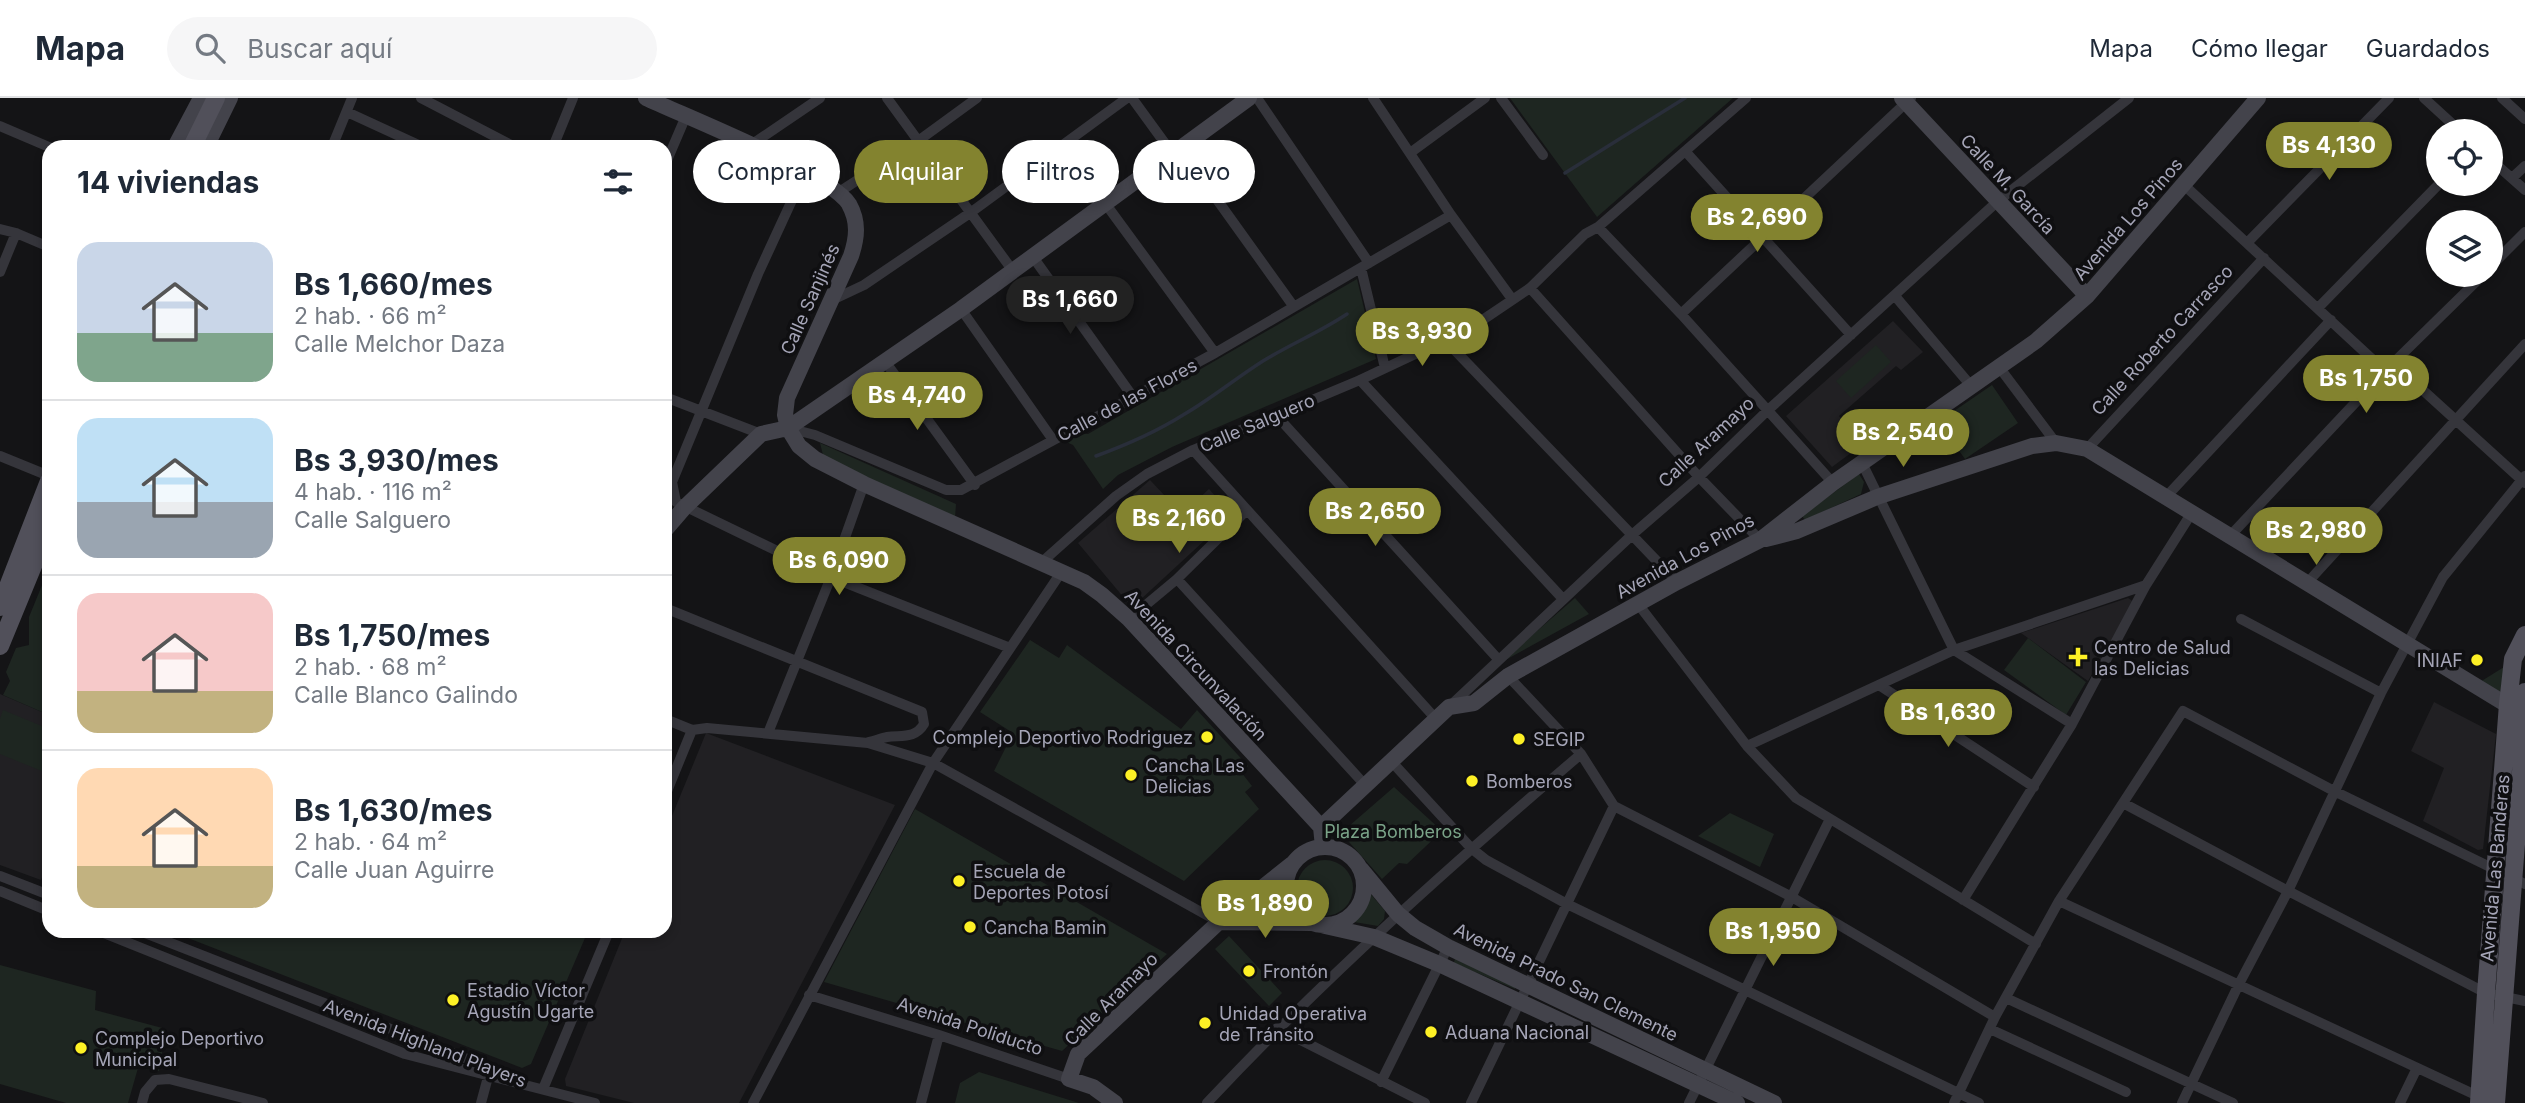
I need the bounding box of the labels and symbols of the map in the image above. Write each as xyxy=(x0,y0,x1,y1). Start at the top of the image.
pin: Bs 4,130 xyxy=(2257,122,2401,182)
street label: Calle M. García xyxy=(1956,130,2060,238)
street label: Avenida Los Pinos xyxy=(2069,154,2187,284)
pin: Bs 2,690 xyxy=(1685,194,1829,254)
street label: Calle Sanjinés xyxy=(776,240,844,358)
street label: Calle Roberto Carrasco xyxy=(2087,261,2237,419)
pin: Bs 1,660 xyxy=(998,276,1142,336)
pin: Bs 3,930 xyxy=(1350,308,1494,368)
street label: Calle de las Flores xyxy=(1053,354,1201,446)
pin: Bs 1,750 xyxy=(2294,356,2438,415)
pin: Bs 4,740 xyxy=(845,372,989,432)
street label: Calle Salguero xyxy=(1196,389,1318,457)
street label: Calle Aramayo xyxy=(1654,392,1758,492)
pin: Bs 2,540 xyxy=(1831,410,1975,469)
pin: Bs 2,650 xyxy=(1303,489,1447,548)
pin: Bs 2,160 xyxy=(1107,496,1251,555)
pin: Bs 2,980 xyxy=(2244,508,2388,567)
street label: Avenida Los Pinos xyxy=(1612,509,1758,603)
pin: Bs 6,090 xyxy=(767,538,911,597)
street label: Avenida Circunvalación xyxy=(1121,585,1271,745)
place label: Centro de Salud las Delicias xyxy=(2094,637,2231,679)
marker: Centro de Salud las Delicias xyxy=(2068,647,2088,667)
place label: INIAF xyxy=(2417,650,2463,671)
marker: INIAF xyxy=(2469,652,2485,668)
pin: Bs 1,630 xyxy=(1876,690,2020,749)
place label: Complejo Deportivo Rodriguez xyxy=(933,727,1193,748)
marker: Complejo Deportivo Rodriguez xyxy=(1199,729,1215,745)
place label: SEGIP xyxy=(1533,729,1585,750)
marker: SEGIP xyxy=(1511,731,1527,747)
place label: Cancha Las Delicias xyxy=(1145,755,1245,797)
marker: Cancha Las Delicias xyxy=(1123,767,1139,783)
place label: Bomberos xyxy=(1486,771,1573,792)
marker: Bomberos xyxy=(1464,773,1480,789)
street label: Avenida Las Banderas xyxy=(2476,773,2514,963)
park label: Plaza Bomberos xyxy=(1324,821,1462,842)
place label: Escuela de Deportes Potosí xyxy=(973,861,1109,903)
marker: Escuela de Deportes Potosí xyxy=(951,873,967,889)
pin: Bs 1,890 xyxy=(1193,880,1337,940)
pin: Bs 1,950 xyxy=(1701,908,1845,968)
place label: Cancha Bamin xyxy=(984,917,1107,938)
marker: Cancha Bamin xyxy=(962,919,978,935)
street label: Avenida Prado San Clemente xyxy=(1451,919,1681,1045)
street label: Calle Aramayo xyxy=(1060,948,1162,1050)
place label: Frontón xyxy=(1263,961,1328,982)
marker: Frontón xyxy=(1241,963,1257,979)
place label: Estadio Víctor Agustín Ugarte xyxy=(467,980,594,1022)
marker: Estadio Víctor Agustín Ugarte xyxy=(445,992,461,1008)
street label: Avenida Poliducto xyxy=(894,993,1046,1059)
street label: Avenida Highland Players xyxy=(321,995,529,1091)
place label: Unidad Operativa de Tránsito xyxy=(1219,1003,1367,1045)
marker: Unidad Operativa de Tránsito xyxy=(1197,1015,1213,1031)
place label: Aduana Nacional xyxy=(1445,1022,1589,1043)
marker: Aduana Nacional xyxy=(1423,1024,1439,1040)
place label: Complejo Deportivo Municipal xyxy=(95,1028,264,1070)
marker: Complejo Deportivo Municipal xyxy=(73,1040,89,1056)

